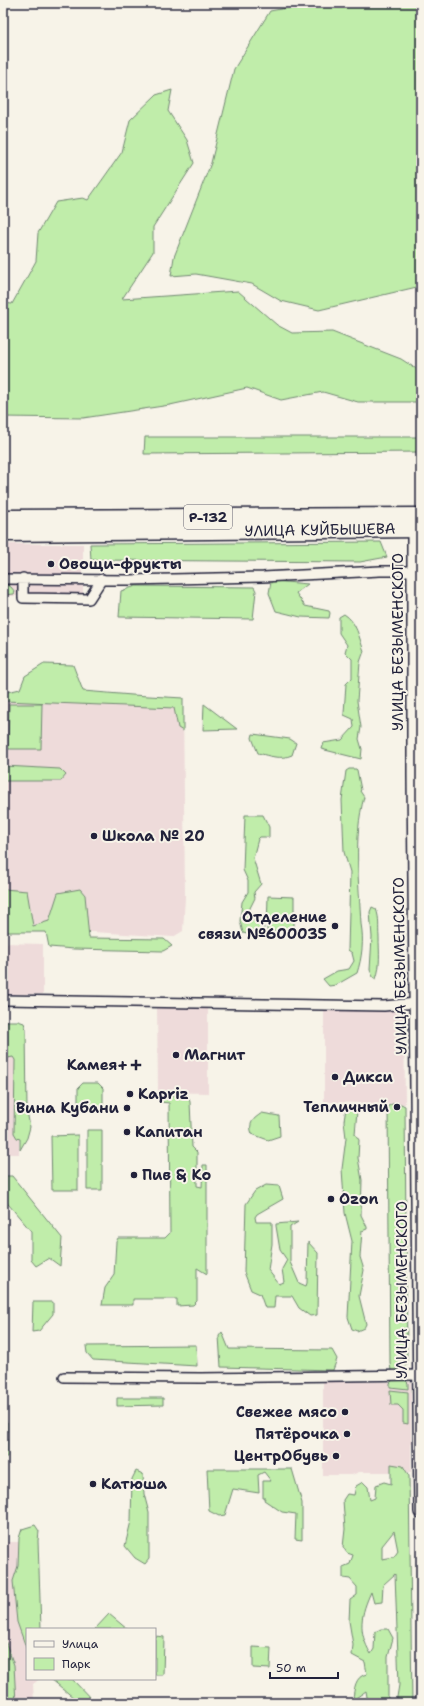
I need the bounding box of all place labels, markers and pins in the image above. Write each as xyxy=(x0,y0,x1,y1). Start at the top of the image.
place label: Овощи-фрукты xyxy=(59,554,182,574)
marker: Овощи-фрукты xyxy=(46,559,56,569)
place label: Школа № 20 xyxy=(102,826,205,846)
marker: Школа № 20 xyxy=(89,831,99,841)
place label: Отделение связи №600035 xyxy=(198,907,327,944)
marker: Отделение связи №600035 xyxy=(330,921,340,931)
place label: Магнит xyxy=(184,1045,245,1065)
marker: Магнит xyxy=(171,1050,181,1060)
place label: Камея+ xyxy=(67,1055,128,1075)
marker: Камея+ xyxy=(131,1060,141,1070)
place label: Дикси xyxy=(343,1067,393,1087)
marker: Дикси xyxy=(330,1072,340,1082)
place label: Kapriz xyxy=(138,1084,189,1104)
marker: Kapriz xyxy=(125,1089,135,1099)
place label: Тепличный xyxy=(303,1097,390,1117)
place label: Вина Кубани xyxy=(16,1098,120,1118)
marker: Тепличный xyxy=(392,1102,402,1112)
marker: Вина Кубани xyxy=(122,1103,132,1113)
place label: Капитан xyxy=(135,1122,203,1142)
marker: Капитан xyxy=(122,1127,132,1137)
place label: Пив & Ко xyxy=(142,1165,211,1185)
marker: Пив & Ко xyxy=(129,1170,139,1180)
place label: Ozon xyxy=(339,1189,379,1209)
marker: Ozon xyxy=(326,1194,336,1204)
place label: Свежее мясо xyxy=(236,1402,337,1422)
marker: Свежее мясо xyxy=(340,1407,350,1417)
place label: Пятёрочка xyxy=(255,1424,340,1444)
marker: Пятёрочка xyxy=(342,1429,352,1439)
place label: ЦентрОбувь xyxy=(234,1446,328,1466)
marker: ЦентрОбувь xyxy=(331,1451,341,1461)
place label: Катюша xyxy=(101,1474,168,1494)
marker: Катюша xyxy=(88,1479,98,1489)

